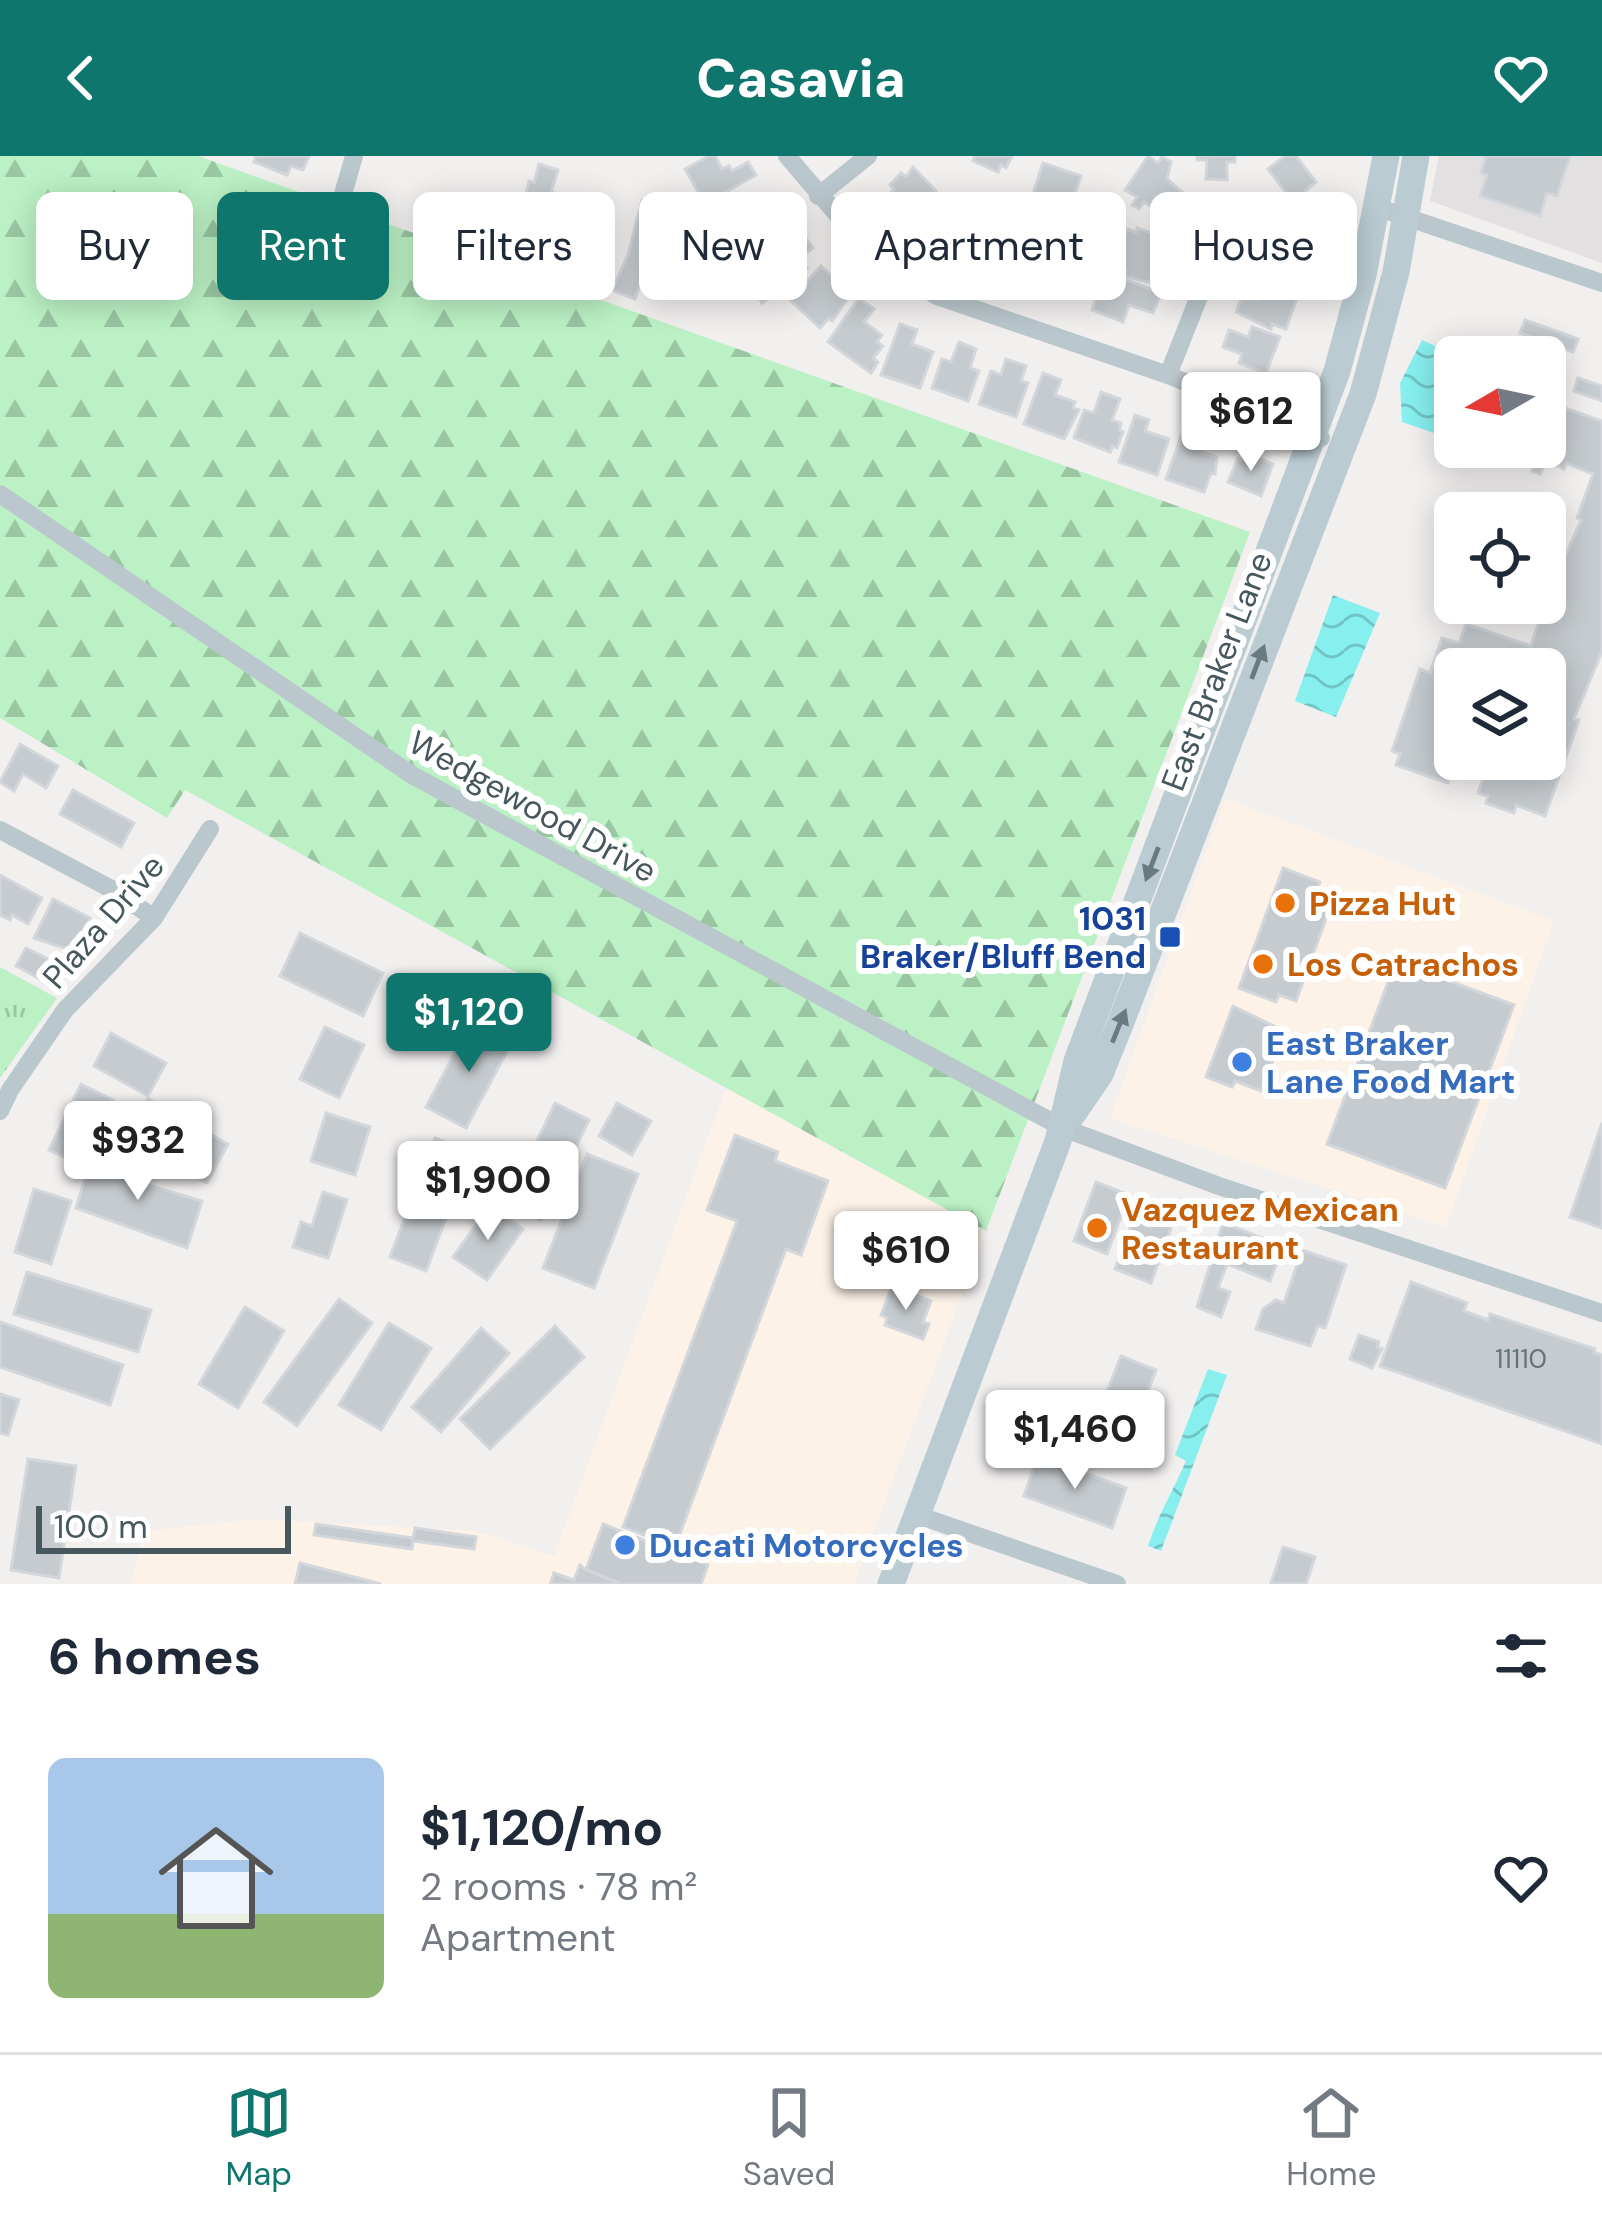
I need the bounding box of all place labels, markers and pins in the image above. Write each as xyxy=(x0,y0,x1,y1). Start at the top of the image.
pin: $612 xyxy=(1180,372,1322,474)
place label: Pizza Hut xyxy=(1309,882,1456,925)
marker: Pizza Hut xyxy=(1272,890,1298,916)
place label: 1031 Braker/Bluff Bend xyxy=(860,897,1146,978)
marker: 1031 Braker/Bluff Bend xyxy=(1157,924,1183,950)
place label: Los Catrachos xyxy=(1287,943,1519,986)
marker: Los Catrachos xyxy=(1250,951,1276,977)
pin: $1,120 xyxy=(371,973,567,1075)
place label: East Braker Lane Food Mart xyxy=(1266,1022,1515,1103)
marker: East Braker Lane Food Mart xyxy=(1229,1049,1255,1075)
pin: $932 xyxy=(67,1101,209,1203)
pin: $1,900 xyxy=(390,1141,586,1243)
place label: Vazquez Mexican Restaurant xyxy=(1121,1188,1399,1269)
pin: $610 xyxy=(835,1211,977,1313)
marker: Vazquez Mexican Restaurant xyxy=(1084,1215,1110,1241)
pin: $1,460 xyxy=(977,1390,1173,1492)
place label: Ducati Motorcycles xyxy=(649,1524,964,1567)
marker: Ducati Motorcycles xyxy=(612,1532,638,1558)

